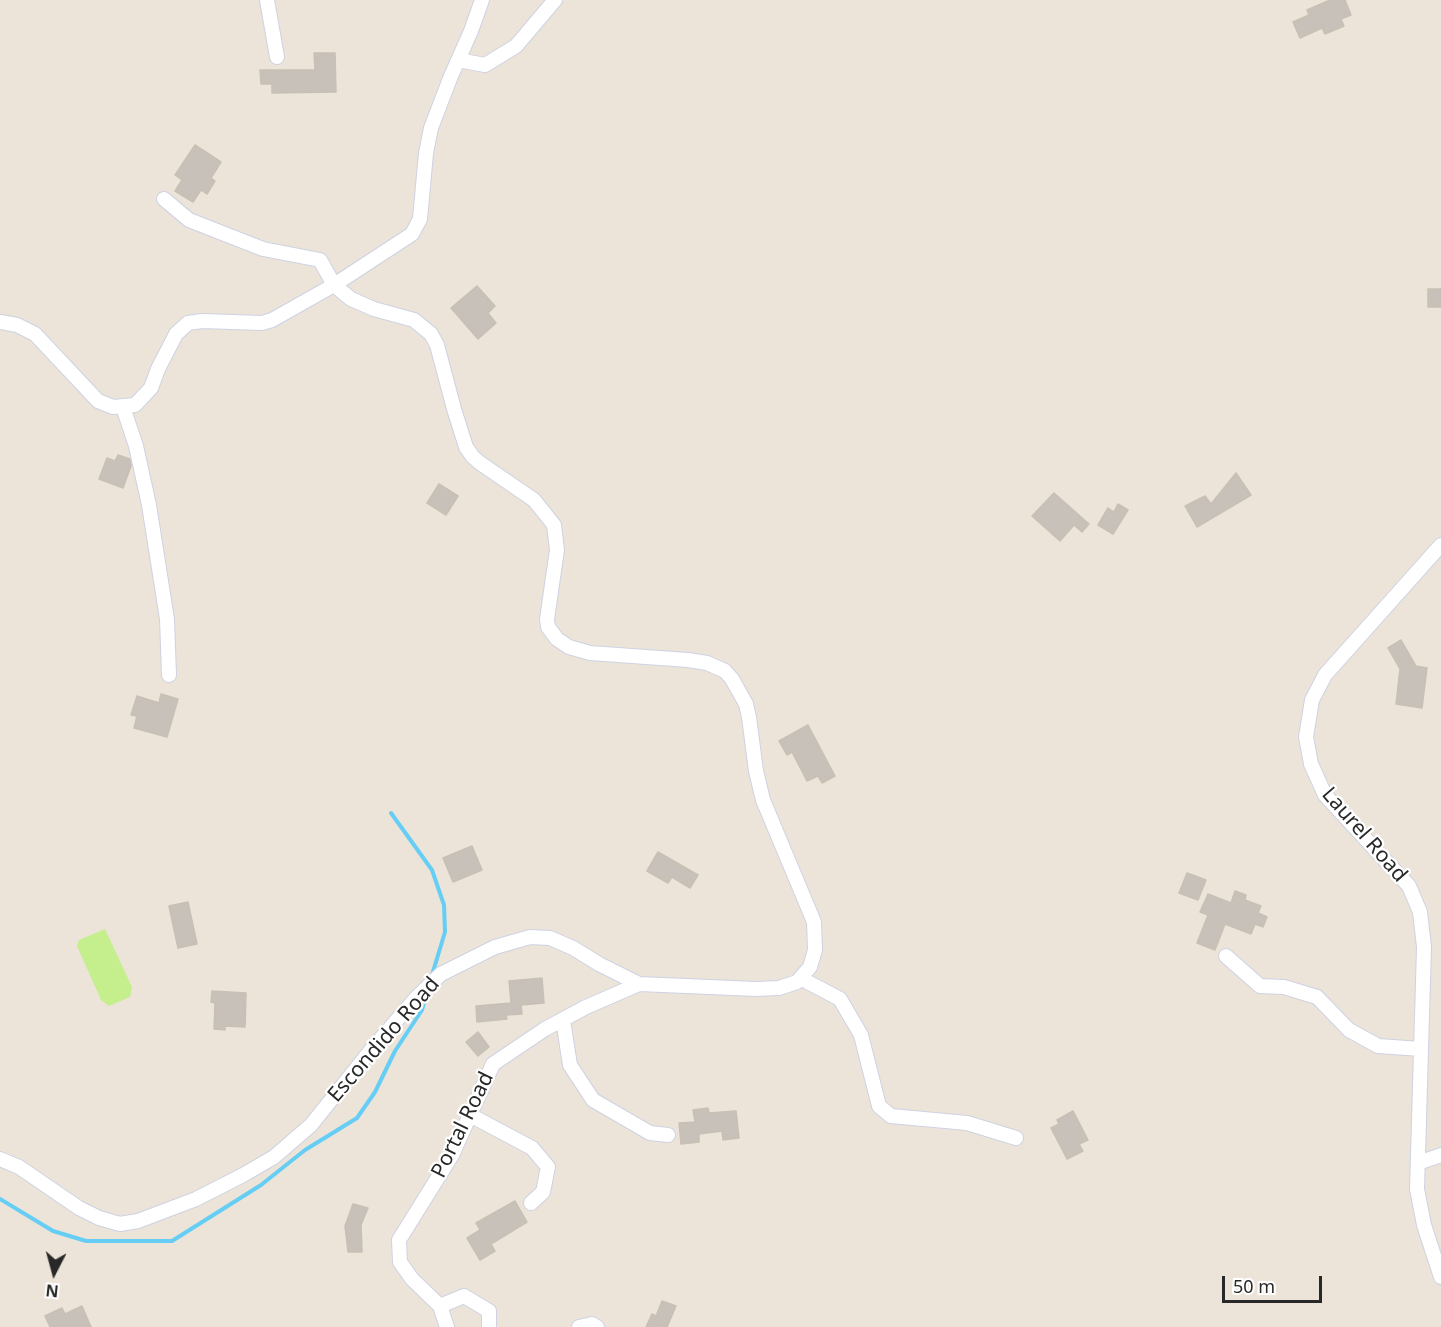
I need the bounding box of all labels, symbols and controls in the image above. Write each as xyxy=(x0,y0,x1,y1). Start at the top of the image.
street label: Laurel Road xyxy=(1316,783,1412,887)
street label: Escondido Road xyxy=(323,972,445,1108)
street label: Portal Road xyxy=(427,1068,499,1182)
north arrow xyxy=(24,1243,84,1303)
scale bar xyxy=(1225,1264,1326,1302)
text: 50 m xyxy=(1233,1274,1275,1298)
text: N xyxy=(45,1279,60,1303)

